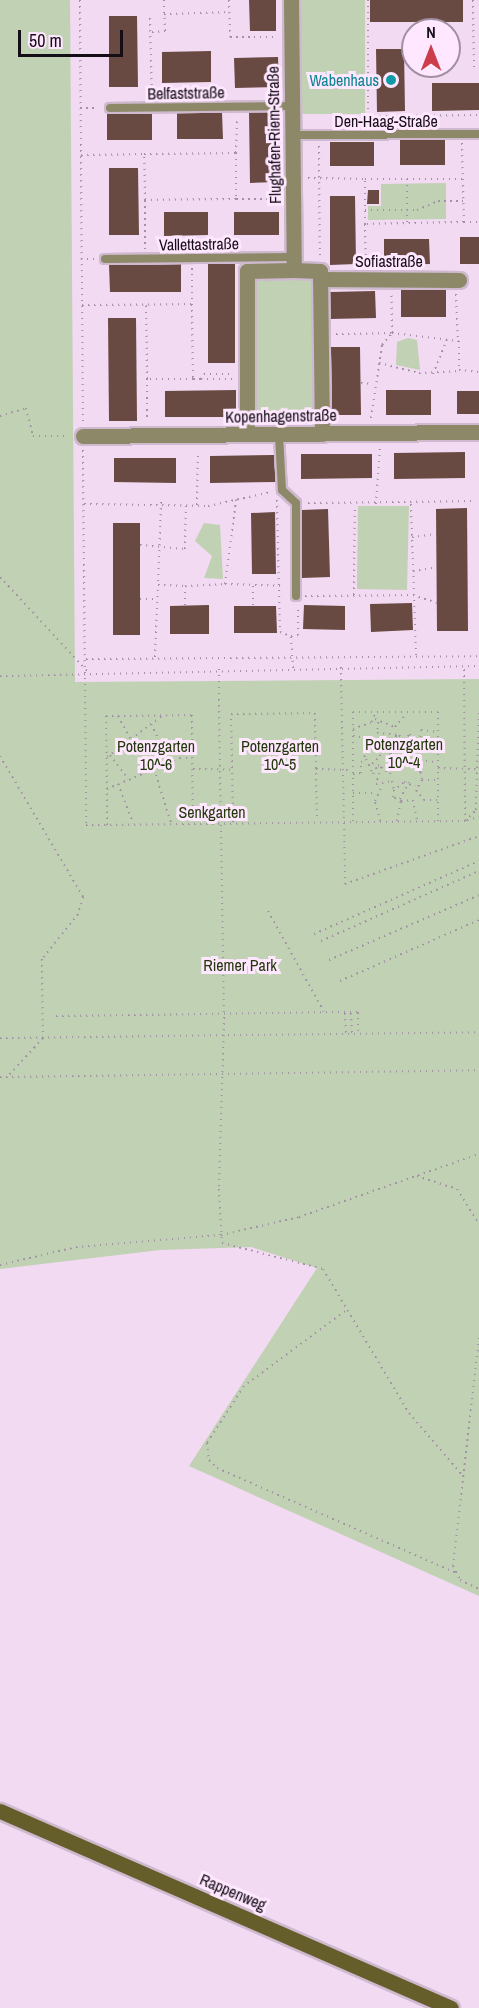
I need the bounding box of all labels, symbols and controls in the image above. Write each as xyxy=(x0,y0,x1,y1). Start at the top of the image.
scale bar xyxy=(21,18,126,56)
north arrow xyxy=(401,18,461,78)
text: N xyxy=(426,21,436,43)
text: 50 m xyxy=(29,28,62,53)
street label: Flughafen-Riem-Straße xyxy=(263,66,285,204)
place label: Wabenhaus xyxy=(309,70,379,90)
marker: Wabenhaus xyxy=(384,73,398,87)
street label: Belfaststraße xyxy=(147,83,225,103)
street label: Den-Haag-Straße xyxy=(334,111,438,131)
street label: Vallettastraße xyxy=(159,234,239,254)
street label: Sofiastraße xyxy=(355,251,423,271)
street label: Kopenhagenstraße xyxy=(225,405,337,427)
park label: Potenzgarten 10^-4 xyxy=(365,734,443,772)
park label: Potenzgarten 10^-6 xyxy=(117,736,195,774)
park label: Potenzgarten 10^-5 xyxy=(241,736,319,774)
park label: Senkgarten xyxy=(178,802,246,822)
park label: Riemer Park xyxy=(203,955,277,975)
street label: Rappenweg xyxy=(197,1869,269,1915)

